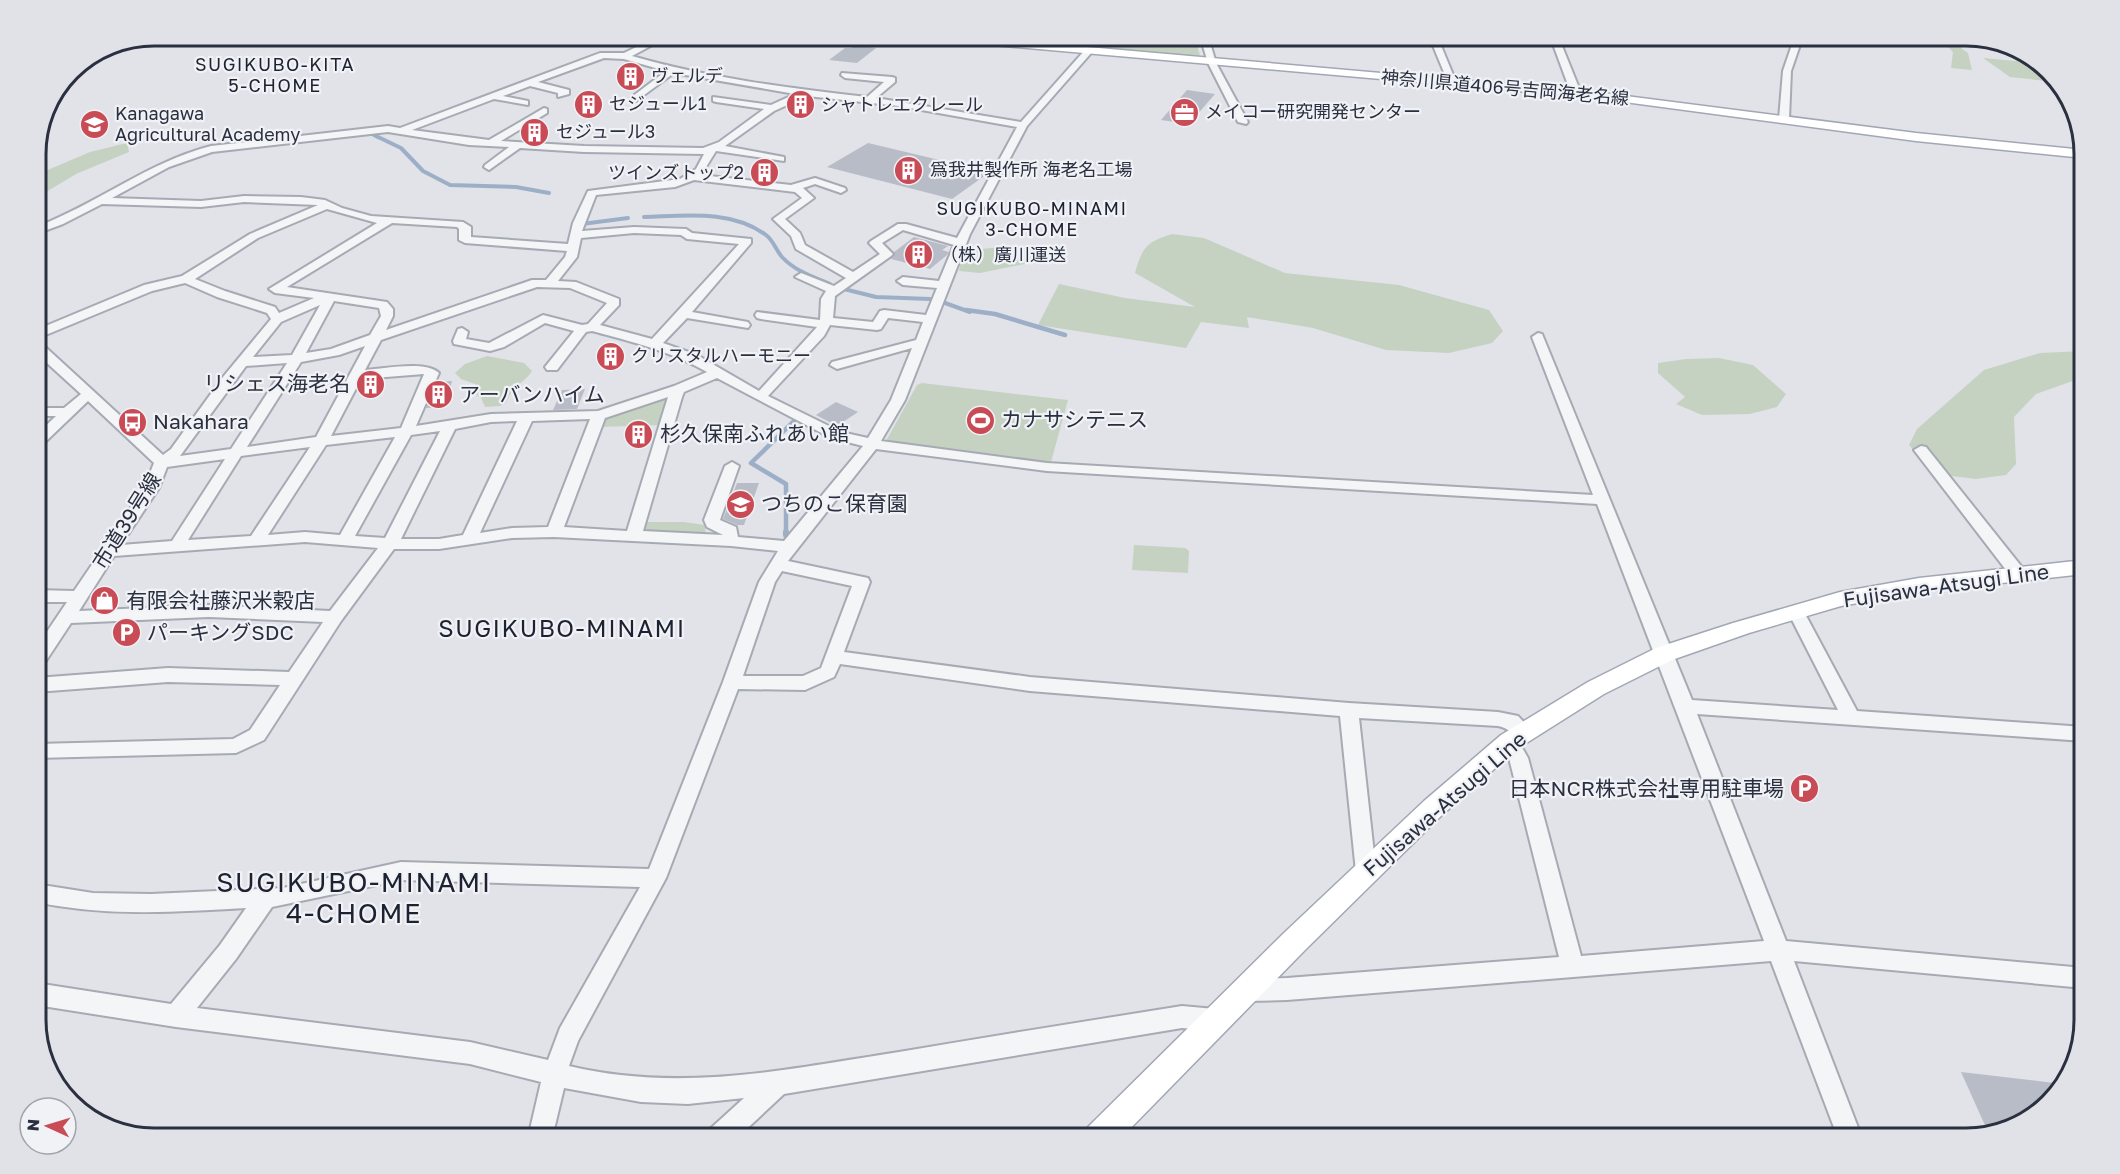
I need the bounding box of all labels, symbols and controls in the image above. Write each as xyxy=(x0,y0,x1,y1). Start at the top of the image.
district label: SUGIKUBO-KITA 5-CHOME xyxy=(195,53,355,96)
building icon: ヴェルデ xyxy=(614,60,646,92)
place label: ヴェルデ xyxy=(651,64,723,86)
street label: 神奈川県道406号吉岡海老名線 xyxy=(1380,65,1630,109)
building icon: セジュール1 xyxy=(572,88,604,120)
building icon: シャトレエクレール xyxy=(784,89,816,121)
place label: セジュール1 xyxy=(609,92,707,114)
place label: シャトレエクレール xyxy=(821,93,983,115)
office icon: メイコー研究開発センター xyxy=(1168,96,1200,128)
place label: メイコー研究開発センター xyxy=(1205,100,1421,122)
place label: Kanagawa Agricultural Academy xyxy=(115,102,300,145)
school or university icon: Kanagawa Agricultural Academy xyxy=(78,108,110,140)
building icon: セジュール3 xyxy=(519,116,551,148)
place label: セジュール3 xyxy=(556,120,655,142)
building icon: 爲我井製作所 海老名工場 xyxy=(893,154,925,186)
building icon: ツインズトップ2 xyxy=(749,157,781,189)
place label: 爲我井製作所 海老名工場 xyxy=(930,158,1133,180)
place label: ツインズトップ2 xyxy=(608,161,744,183)
district label: SUGIKUBO-MINAMI 3-CHOME xyxy=(936,197,1128,240)
building icon: （株）廣川運送 xyxy=(903,239,935,271)
place label: （株）廣川運送 xyxy=(940,243,1066,265)
building icon: クリスタルハーモニー xyxy=(594,340,626,372)
place label: クリスタルハーモニー xyxy=(631,344,811,366)
building icon: リシェス海老名 xyxy=(355,368,387,400)
place label: リシェス海老名 xyxy=(203,370,350,396)
building icon: アーバンハイム xyxy=(422,379,454,411)
place label: アーバンハイム xyxy=(459,381,605,407)
sports icon: カナサシテニス xyxy=(964,404,996,436)
bus stop icon: Nakahara xyxy=(116,406,148,438)
place label: カナサシテニス xyxy=(1001,406,1148,432)
place label: Nakahara xyxy=(153,408,249,434)
building icon: 杉久保南ふれあい館 xyxy=(623,418,655,450)
place label: 杉久保南ふれあい館 xyxy=(660,420,849,446)
street label: 市道39号線 xyxy=(86,467,166,574)
school or university icon: つちのこ保育園 xyxy=(724,488,756,520)
place label: つちのこ保育園 xyxy=(761,490,908,516)
street label: Fujisawa-Atsugi Line xyxy=(1841,558,2050,612)
shop icon: 有限会社藤沢米穀店 xyxy=(89,585,121,617)
place label: 有限会社藤沢米穀店 xyxy=(126,587,315,613)
district label: SUGIKUBO-MINAMI xyxy=(438,613,686,642)
parking icon: パーキングSDC xyxy=(110,617,142,649)
place label: パーキングSDC xyxy=(147,619,294,645)
street label: Fujisawa-Atsugi Line xyxy=(1357,725,1531,881)
parking icon: 日本NCR株式会社専用駐車場 xyxy=(1789,773,1821,805)
place label: 日本NCR株式会社専用駐車場 xyxy=(1508,775,1784,801)
district label: SUGIKUBO-MINAMI 4-CHOME xyxy=(216,866,492,929)
north arrow xyxy=(18,1096,78,1156)
text: N xyxy=(23,1118,43,1132)

